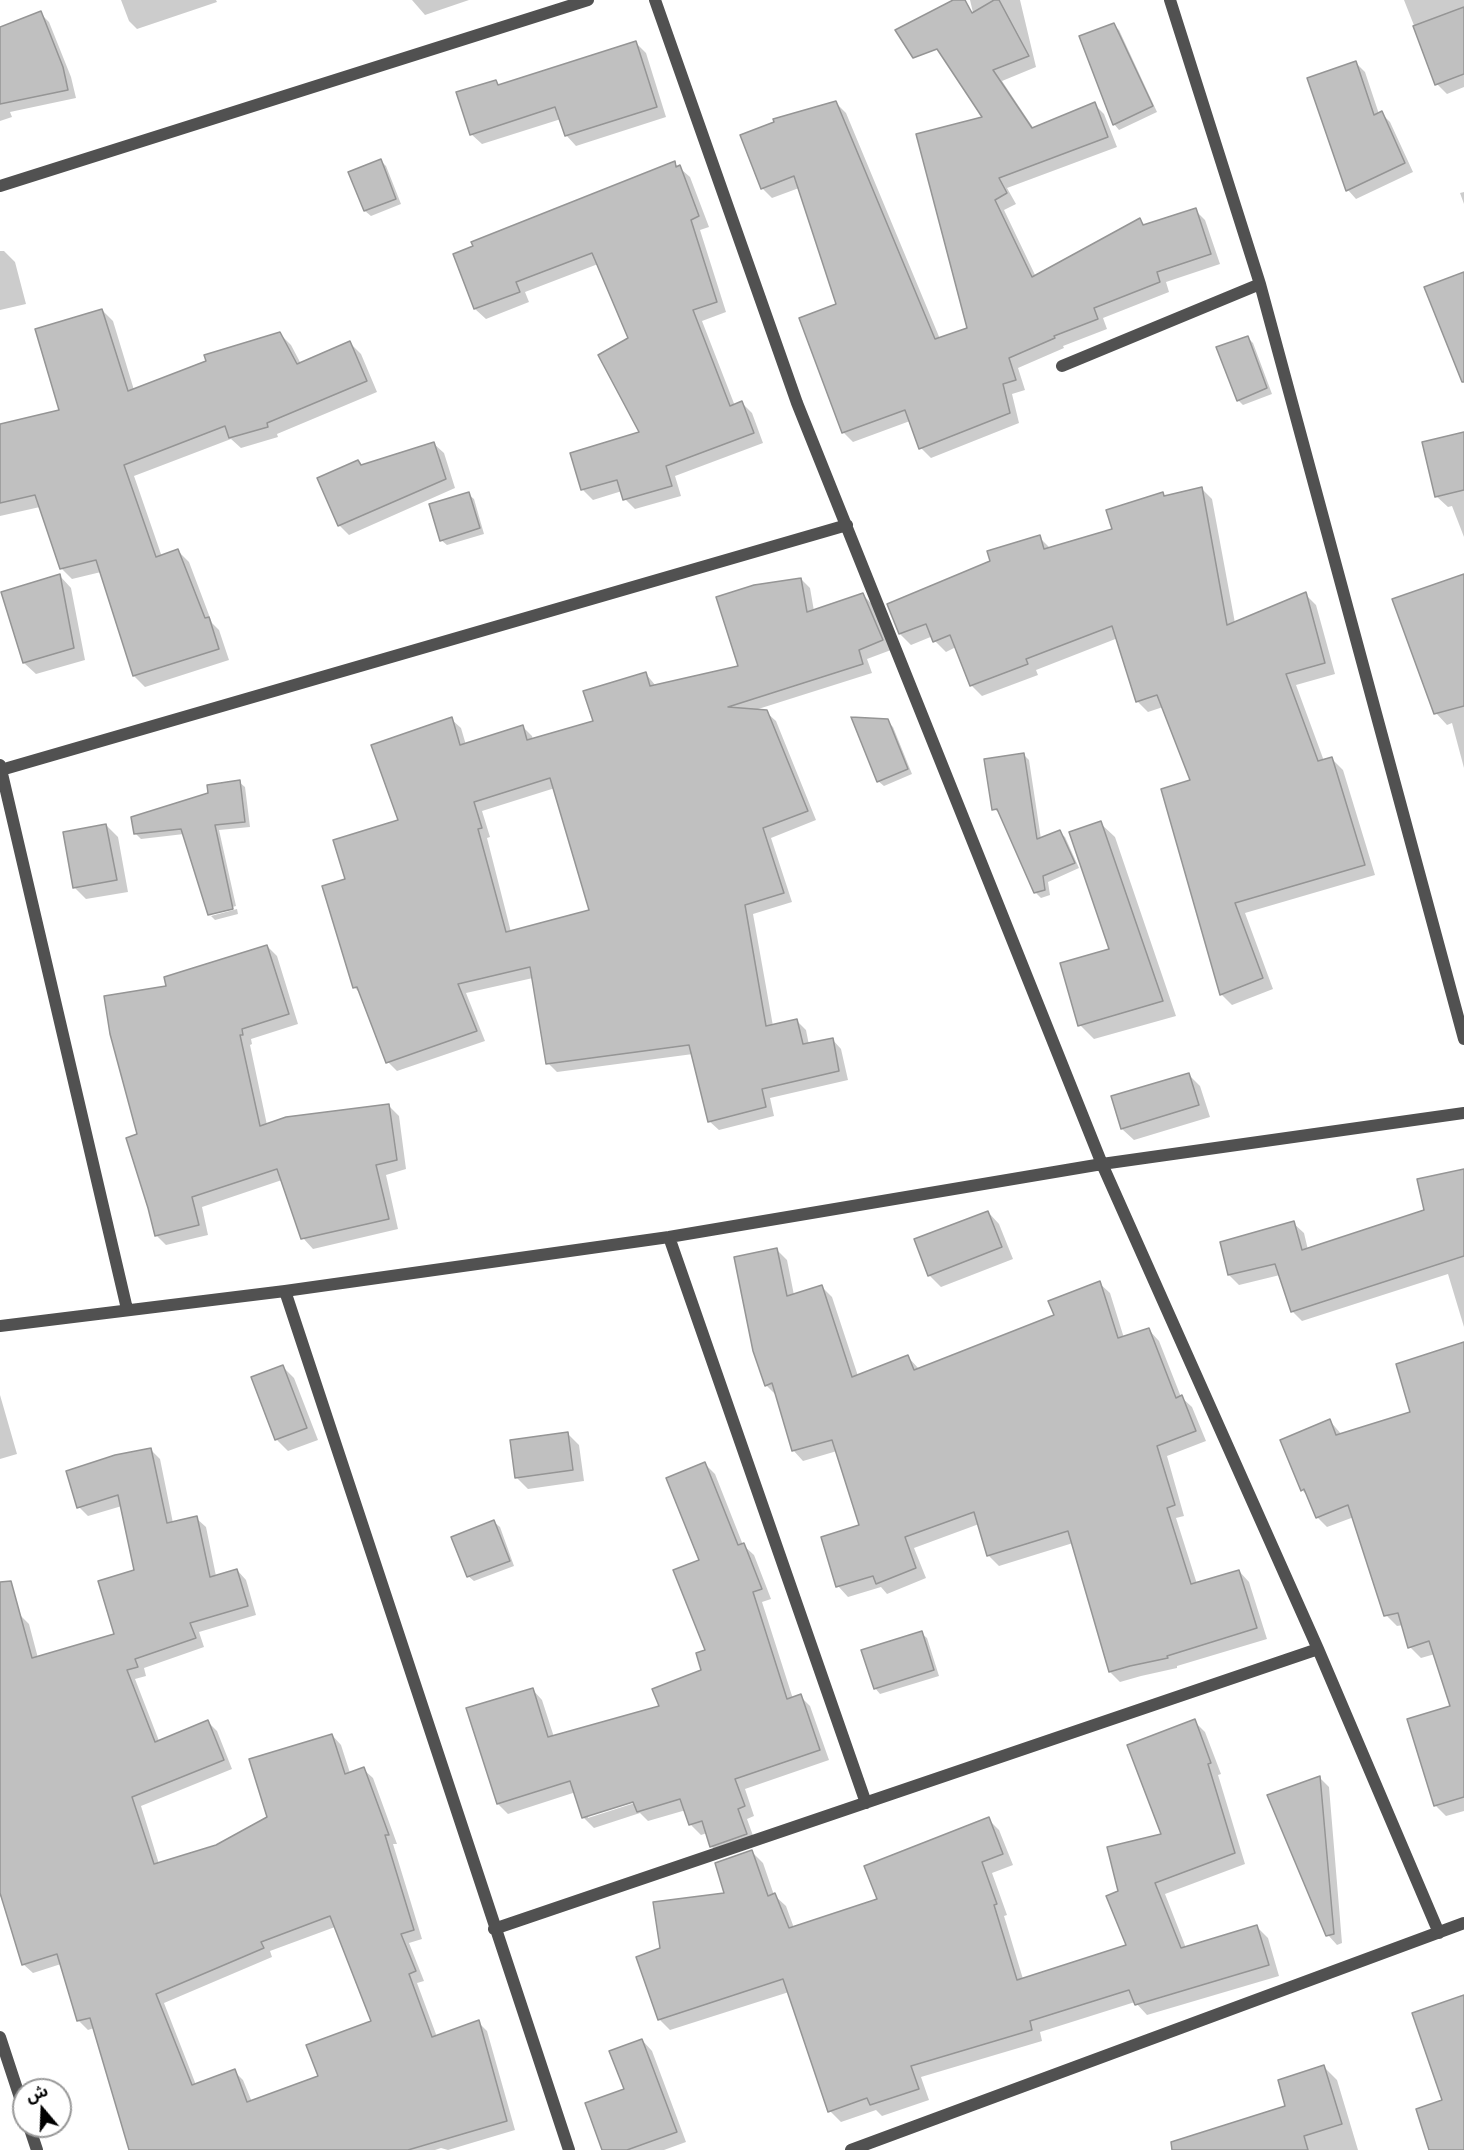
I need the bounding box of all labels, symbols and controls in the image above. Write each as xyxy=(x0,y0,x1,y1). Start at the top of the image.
north arrow xyxy=(12,2078,72,2138)
text: ش xyxy=(23,2080,50,2105)

